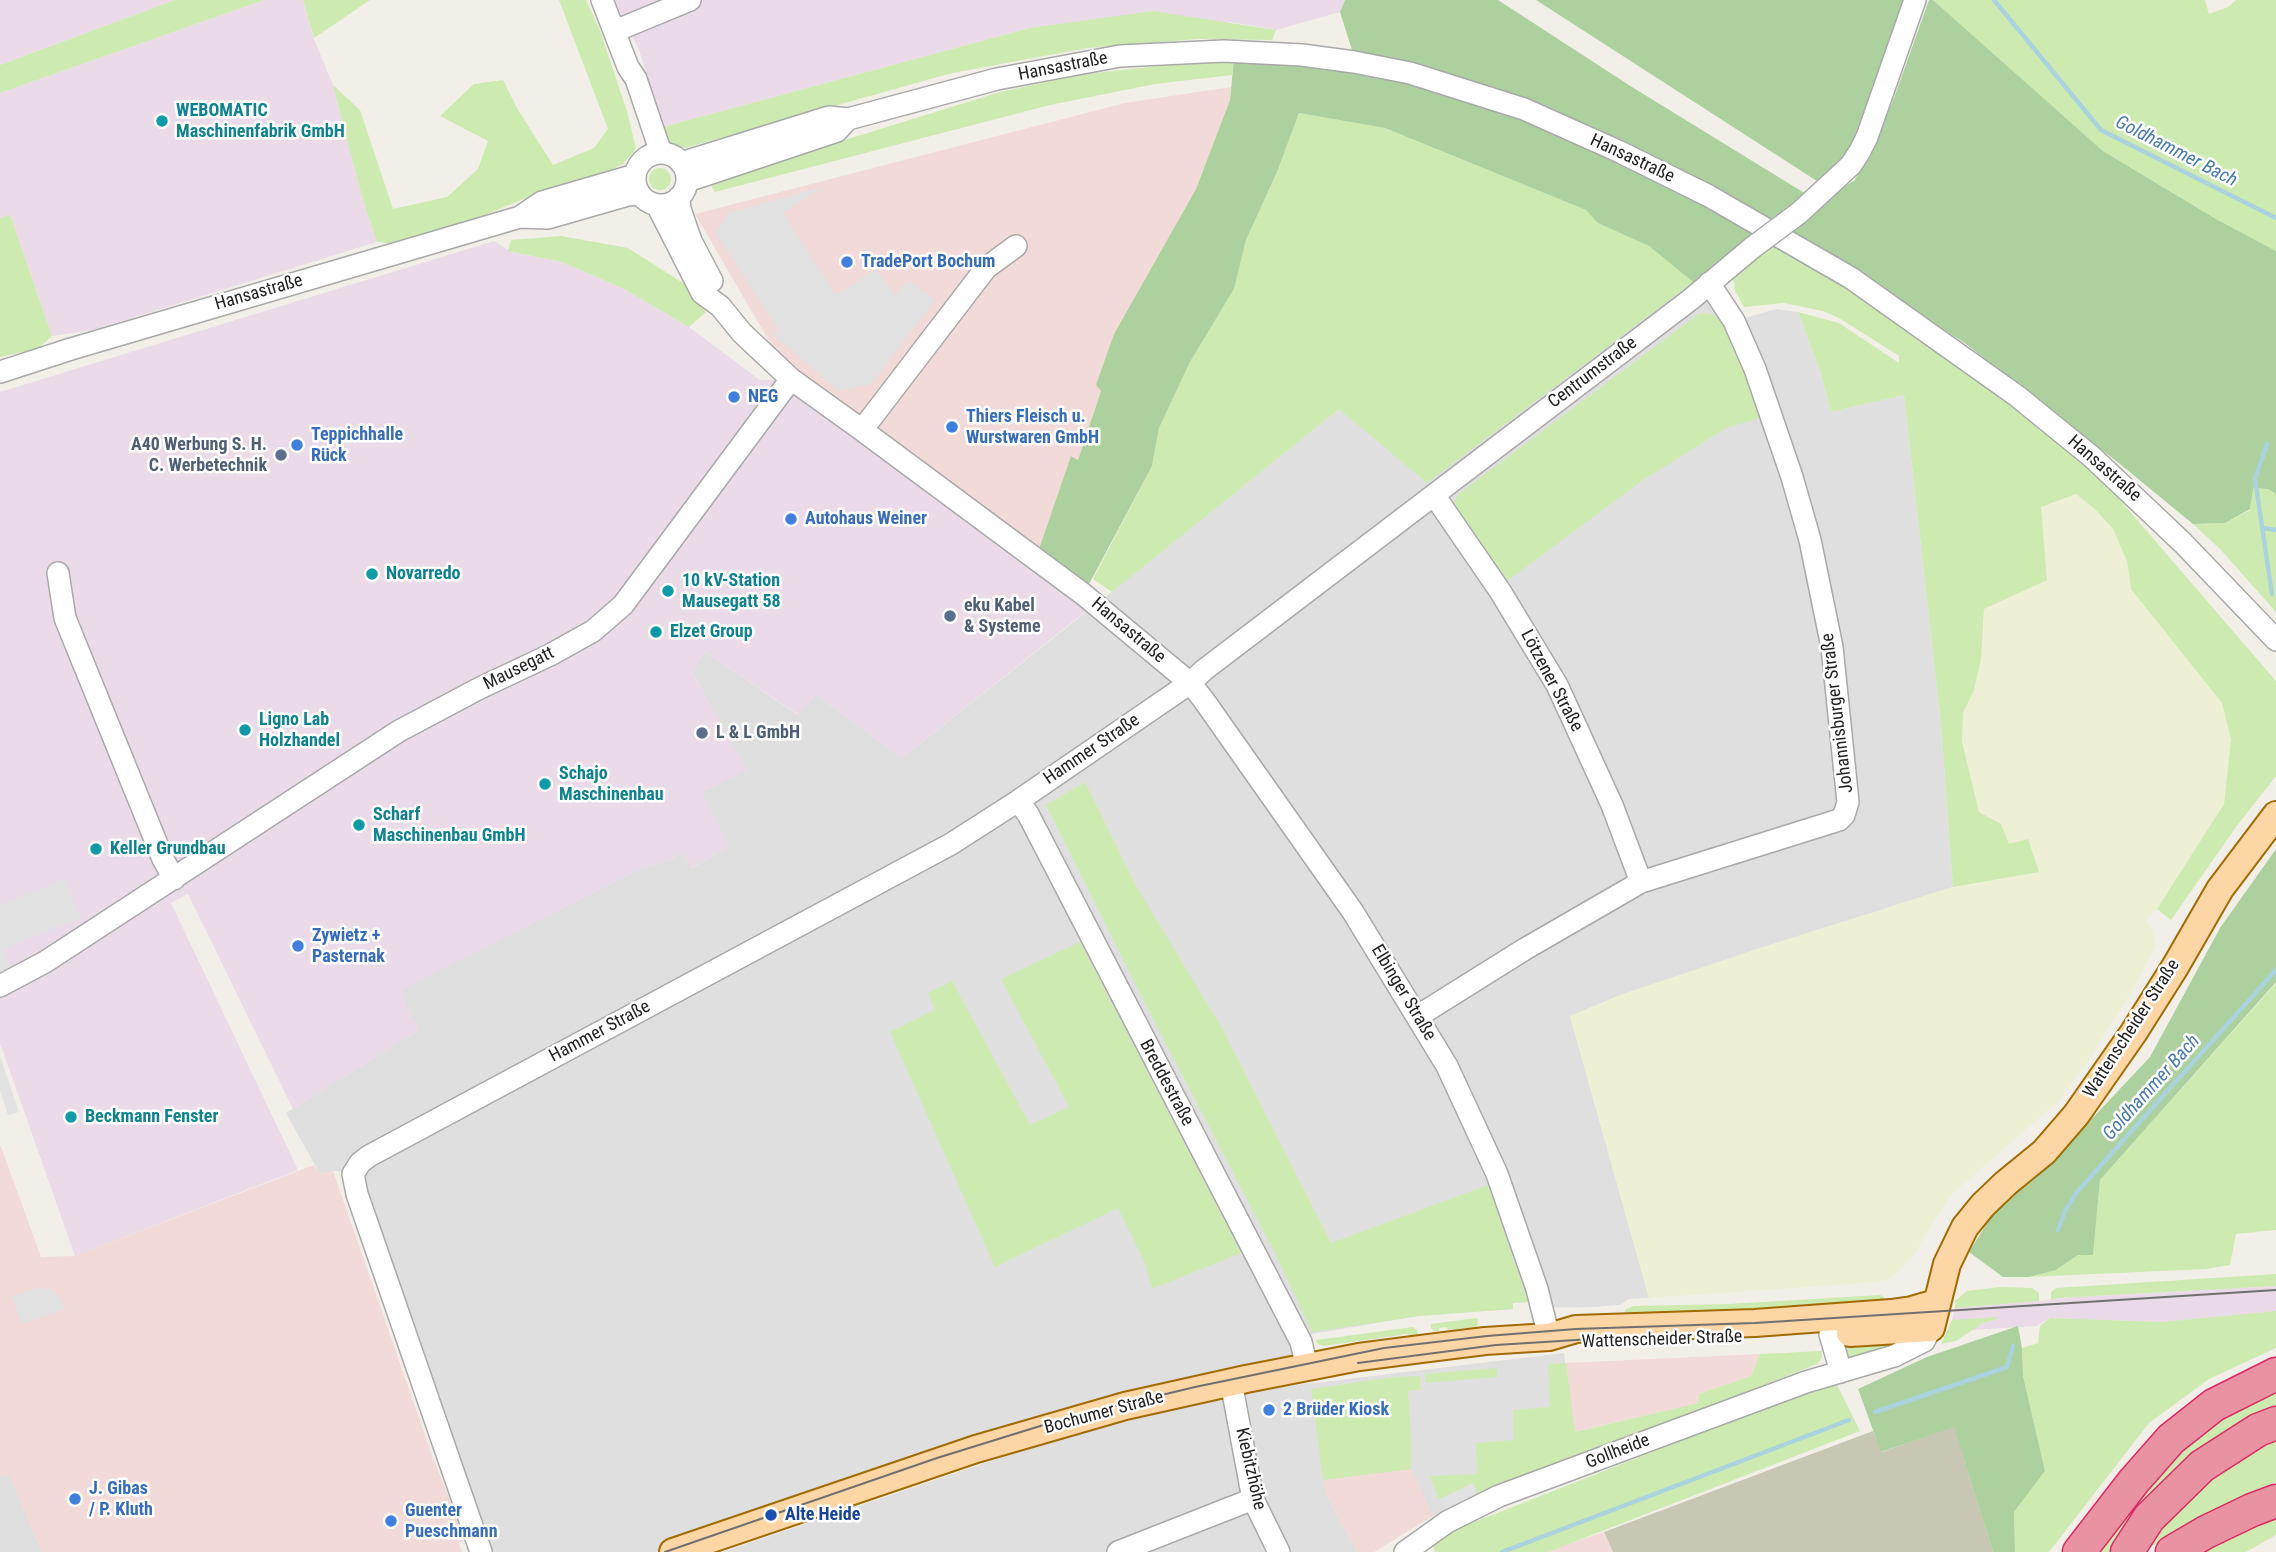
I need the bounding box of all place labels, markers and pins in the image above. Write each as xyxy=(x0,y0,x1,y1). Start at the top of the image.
place label: WEBOMATIC Maschinenfabrik GmbH xyxy=(176,100,345,142)
marker: WEBOMATIC Maschinenfabrik GmbH xyxy=(154,113,170,129)
place label: TradePort Bochum xyxy=(861,251,995,273)
marker: TradePort Bochum xyxy=(839,254,855,270)
place label: NEG xyxy=(748,386,778,408)
marker: NEG xyxy=(726,389,742,405)
place label: Thiers Fleisch u. Wurstwaren GmbH xyxy=(966,406,1099,448)
marker: Thiers Fleisch u. Wurstwaren GmbH xyxy=(944,419,960,435)
place label: Teppichhalle Rück xyxy=(311,424,403,466)
place label: A40 Werbung S. H. C. Werbetechnik xyxy=(131,434,267,476)
marker: Teppichhalle Rück xyxy=(289,437,305,453)
marker: A40 Werbung S. H. C. Werbetechnik xyxy=(273,447,289,463)
place label: Autohaus Weiner xyxy=(805,508,927,530)
marker: Autohaus Weiner xyxy=(783,511,799,527)
place label: Novarredo xyxy=(386,563,461,585)
marker: Novarredo xyxy=(364,566,380,582)
place label: 10 kV-Station Mausegatt 58 xyxy=(682,570,781,612)
marker: 10 kV-Station Mausegatt 58 xyxy=(660,583,676,599)
place label: eku Kabel & Systeme xyxy=(964,595,1041,638)
marker: eku Kabel & Systeme xyxy=(942,608,958,624)
place label: Elzet Group xyxy=(670,621,753,643)
marker: Elzet Group xyxy=(648,624,664,640)
place label: Ligno Lab Holzhandel xyxy=(259,709,340,752)
marker: Ligno Lab Holzhandel xyxy=(237,722,253,738)
place label: L & L GmbH xyxy=(716,722,800,744)
marker: L & L GmbH xyxy=(694,725,710,741)
place label: Schajo Maschinenbau xyxy=(559,763,664,806)
marker: Schajo Maschinenbau xyxy=(537,776,553,792)
place label: Scharf Maschinenbau GmbH xyxy=(373,804,526,846)
marker: Scharf Maschinenbau GmbH xyxy=(351,817,367,833)
place label: Keller Grundbau xyxy=(110,838,226,860)
marker: Keller Grundbau xyxy=(88,841,104,857)
place label: Zywietz + Pasternak xyxy=(312,925,385,968)
marker: Zywietz + Pasternak xyxy=(290,938,306,954)
place label: Beckmann Fenster xyxy=(85,1106,218,1128)
marker: Beckmann Fenster xyxy=(63,1109,79,1125)
place label: 2 Brüder Kiosk xyxy=(1283,1399,1389,1421)
marker: 2 Brüder Kiosk xyxy=(1261,1402,1277,1418)
place label: J. Gibas / P. Kluth xyxy=(89,1478,153,1520)
marker: J. Gibas / P. Kluth xyxy=(67,1491,83,1507)
place label: Guenter Pueschmann xyxy=(405,1500,498,1542)
place label: Alte Heide xyxy=(785,1504,860,1526)
marker: Alte Heide xyxy=(763,1507,779,1523)
marker: Guenter Pueschmann xyxy=(383,1513,399,1529)

